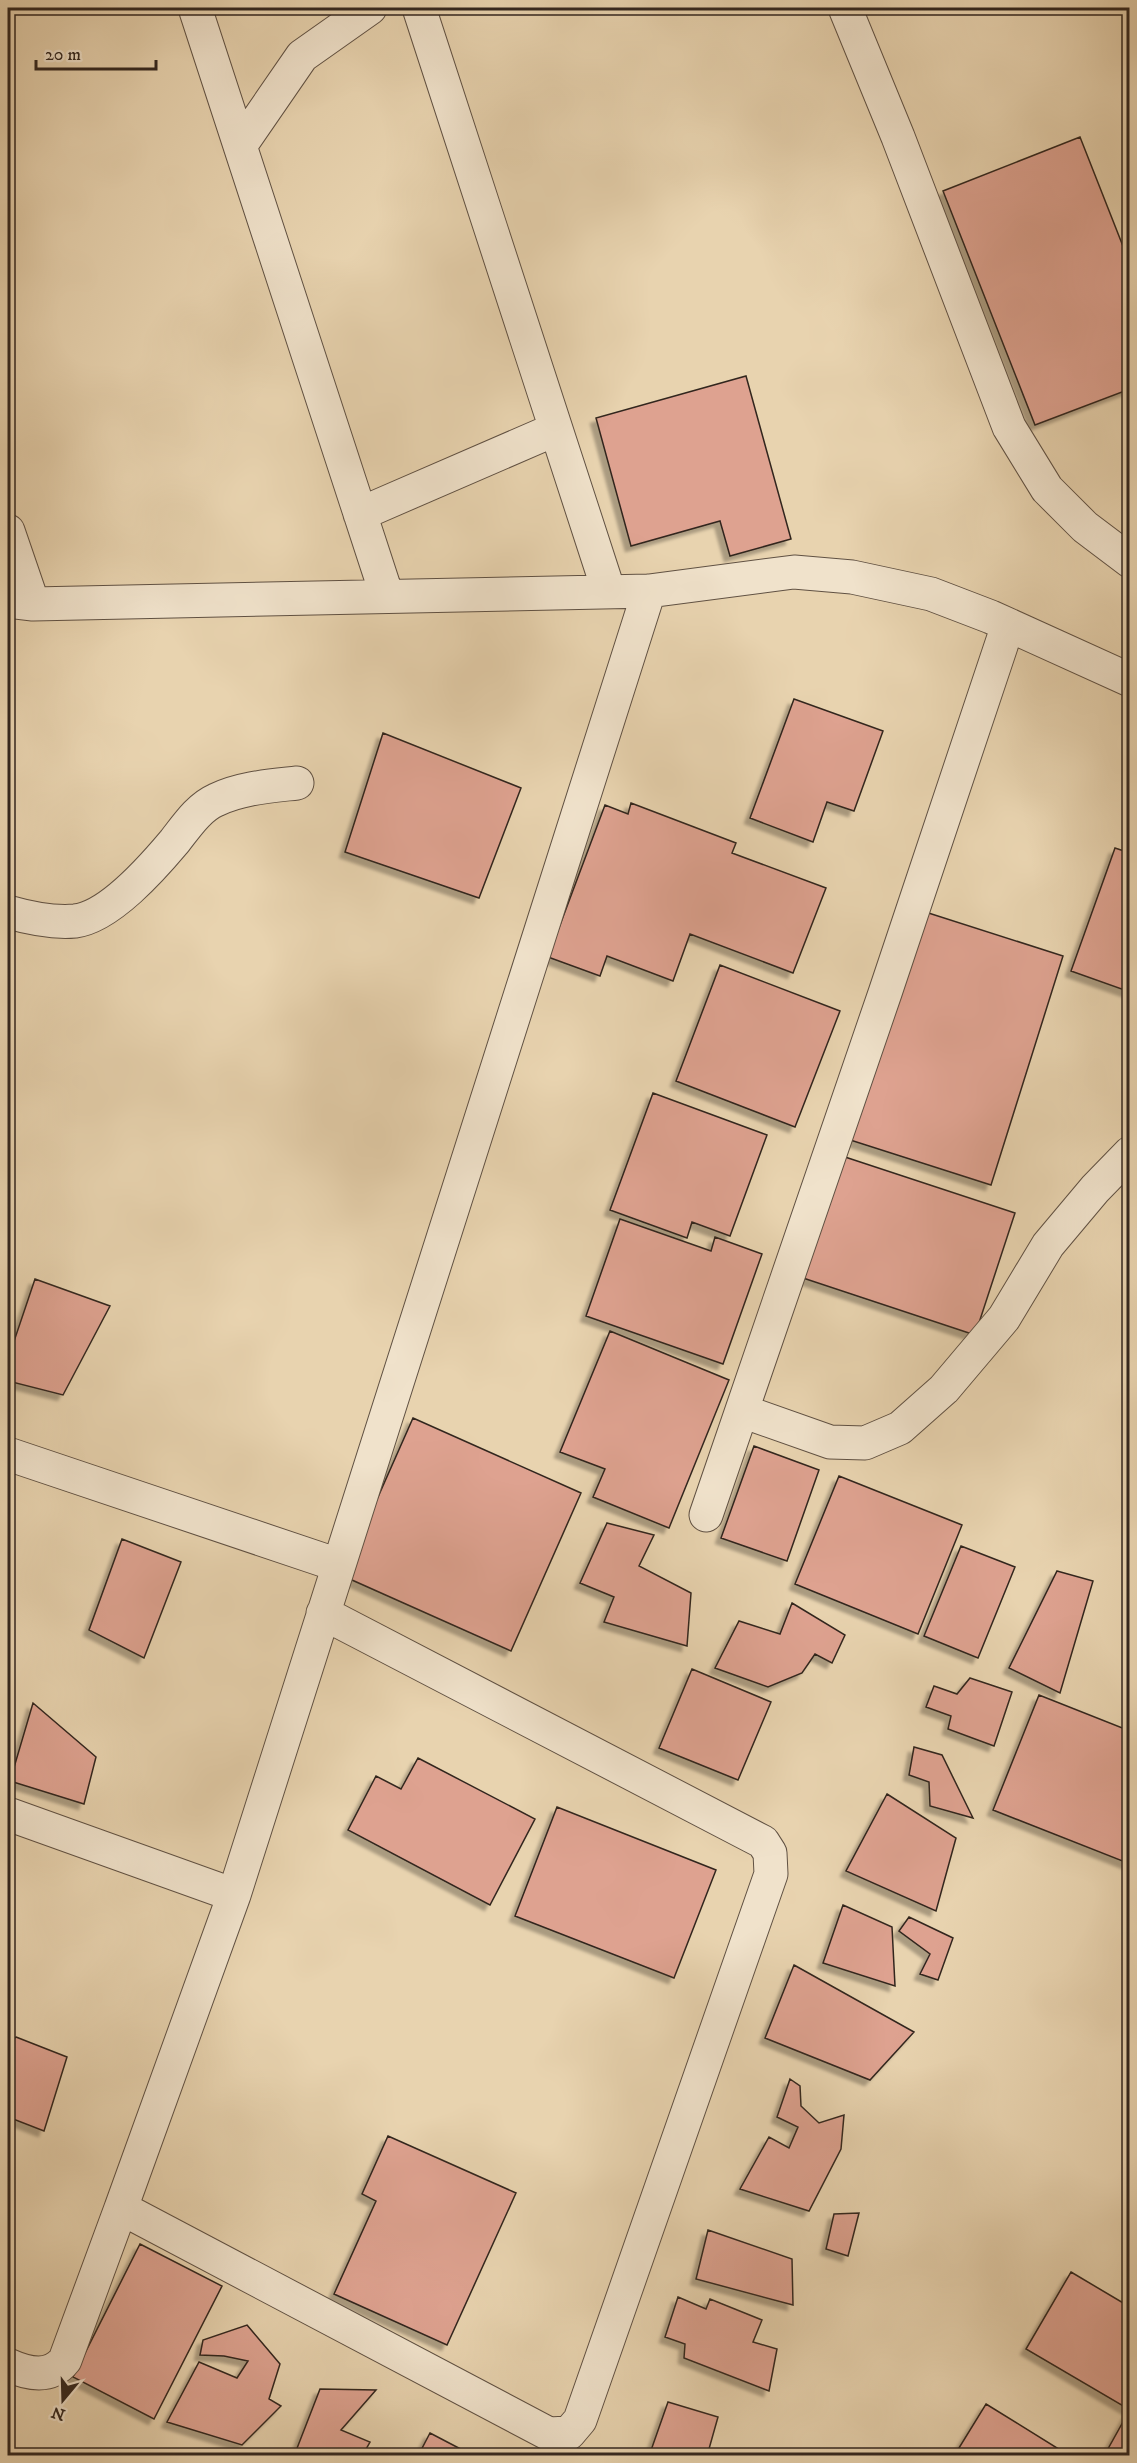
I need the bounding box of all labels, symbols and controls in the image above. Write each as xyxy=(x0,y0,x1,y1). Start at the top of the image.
scale bar xyxy=(36,33,156,71)
text: 20 m xyxy=(45,44,81,66)
north arrow xyxy=(33,2370,93,2430)
text: N xyxy=(49,2402,68,2425)

